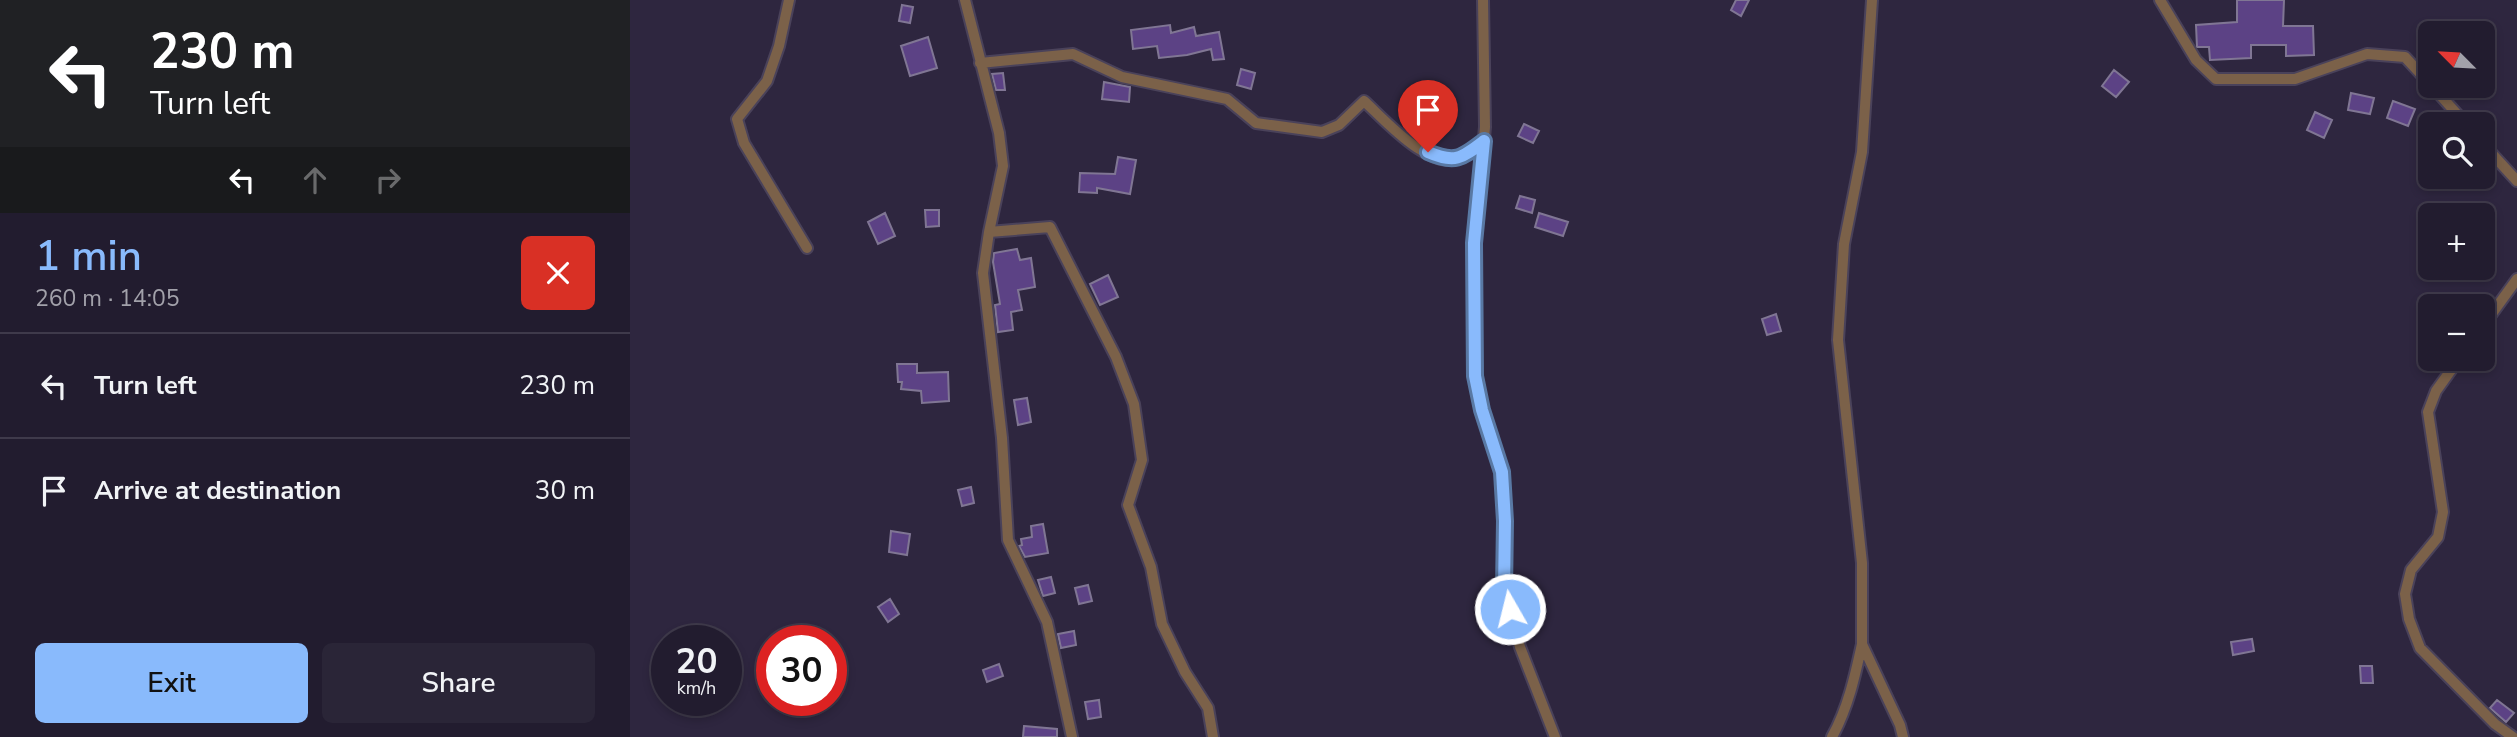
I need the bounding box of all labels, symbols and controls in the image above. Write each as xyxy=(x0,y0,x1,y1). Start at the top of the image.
text: 230 m xyxy=(150,18,294,85)
north arrow xyxy=(2418,21,2496,98)
map controls xyxy=(2418,21,2495,371)
icon: left xyxy=(35,28,126,119)
pin xyxy=(1398,80,1458,152)
text: Turn left xyxy=(150,82,270,125)
icon: arrive xyxy=(1409,91,1447,129)
button: search xyxy=(2418,112,2495,189)
icon: left xyxy=(223,161,261,199)
icon: ahead xyxy=(296,161,334,199)
icon: right xyxy=(369,161,407,199)
button: + xyxy=(2418,203,2495,280)
text: 1 min xyxy=(35,228,142,285)
button: close xyxy=(521,236,595,310)
text: 260 m · 14:05 xyxy=(35,283,180,314)
button: − xyxy=(2418,294,2495,371)
icon: left xyxy=(35,367,73,405)
text: Turn left xyxy=(94,368,197,403)
text: 230 m xyxy=(519,368,595,403)
icon: arrive xyxy=(35,472,73,510)
text: Arrive at destination xyxy=(94,473,341,508)
text: 30 m xyxy=(535,473,595,508)
position arrow xyxy=(1473,572,1547,646)
speed limit sign: 30 xyxy=(756,625,847,716)
text: 20 xyxy=(675,638,718,685)
button: Exit xyxy=(35,643,308,723)
button: Share xyxy=(322,643,595,723)
text: km/h xyxy=(677,676,716,700)

